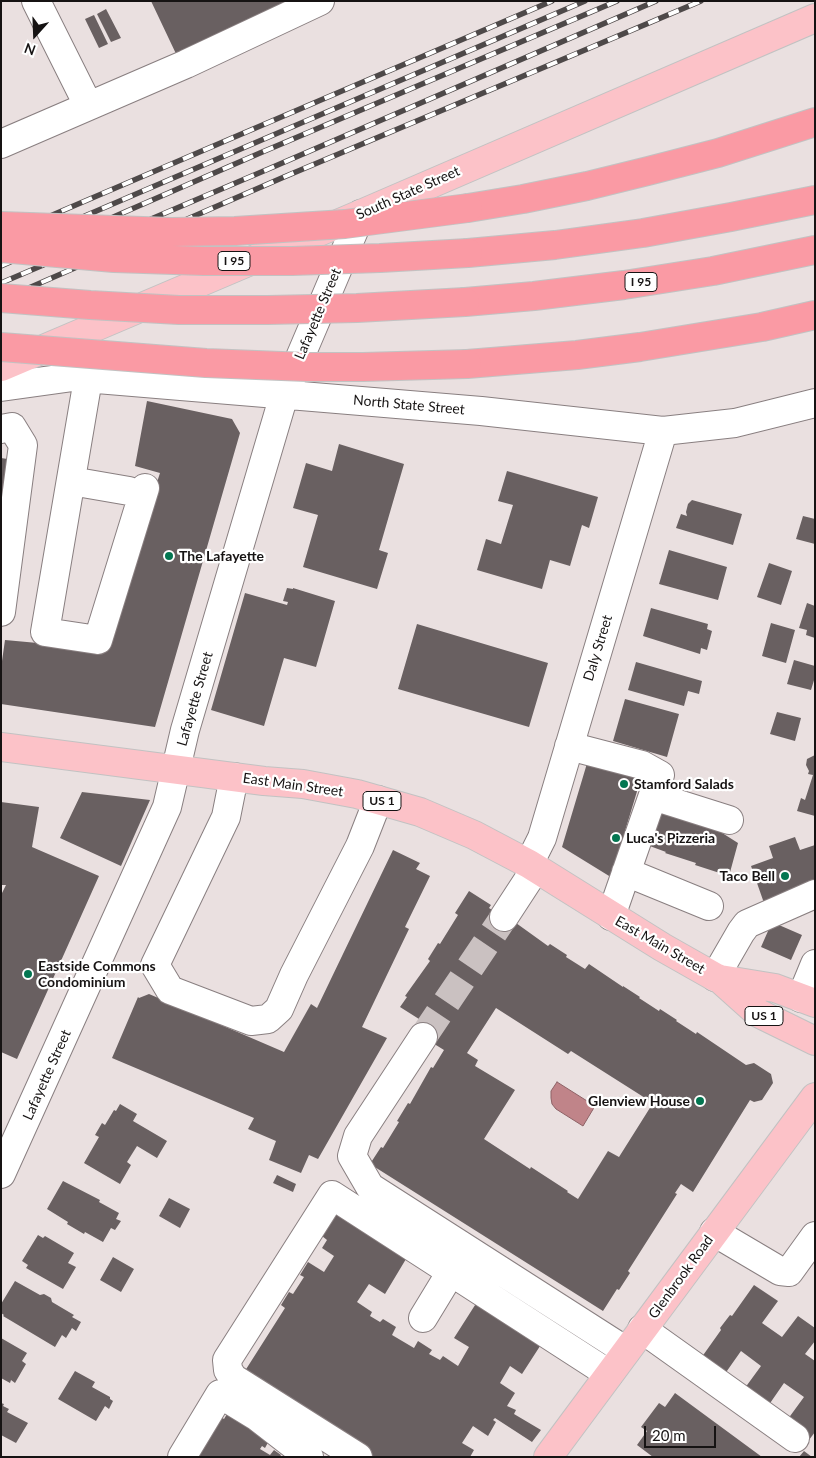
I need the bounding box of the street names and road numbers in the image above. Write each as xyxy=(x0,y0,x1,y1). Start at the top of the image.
street label: South State Street xyxy=(354,163,462,223)
road number: I 95 xyxy=(218,252,250,270)
street label: Lafayette Street xyxy=(291,266,345,362)
road number: I 95 xyxy=(625,272,657,292)
street label: North State Street xyxy=(353,392,465,418)
street label: Daly Street xyxy=(580,613,616,683)
street label: Lafayette Street xyxy=(173,650,217,748)
street label: East Main Street xyxy=(242,770,344,800)
road number: US 1 xyxy=(363,791,401,810)
street label: East Main Street xyxy=(612,912,708,978)
road number: US 1 xyxy=(745,1006,783,1026)
street label: Lafayette Street xyxy=(20,1027,74,1123)
street label: Glenbrook Road xyxy=(645,1232,717,1322)

